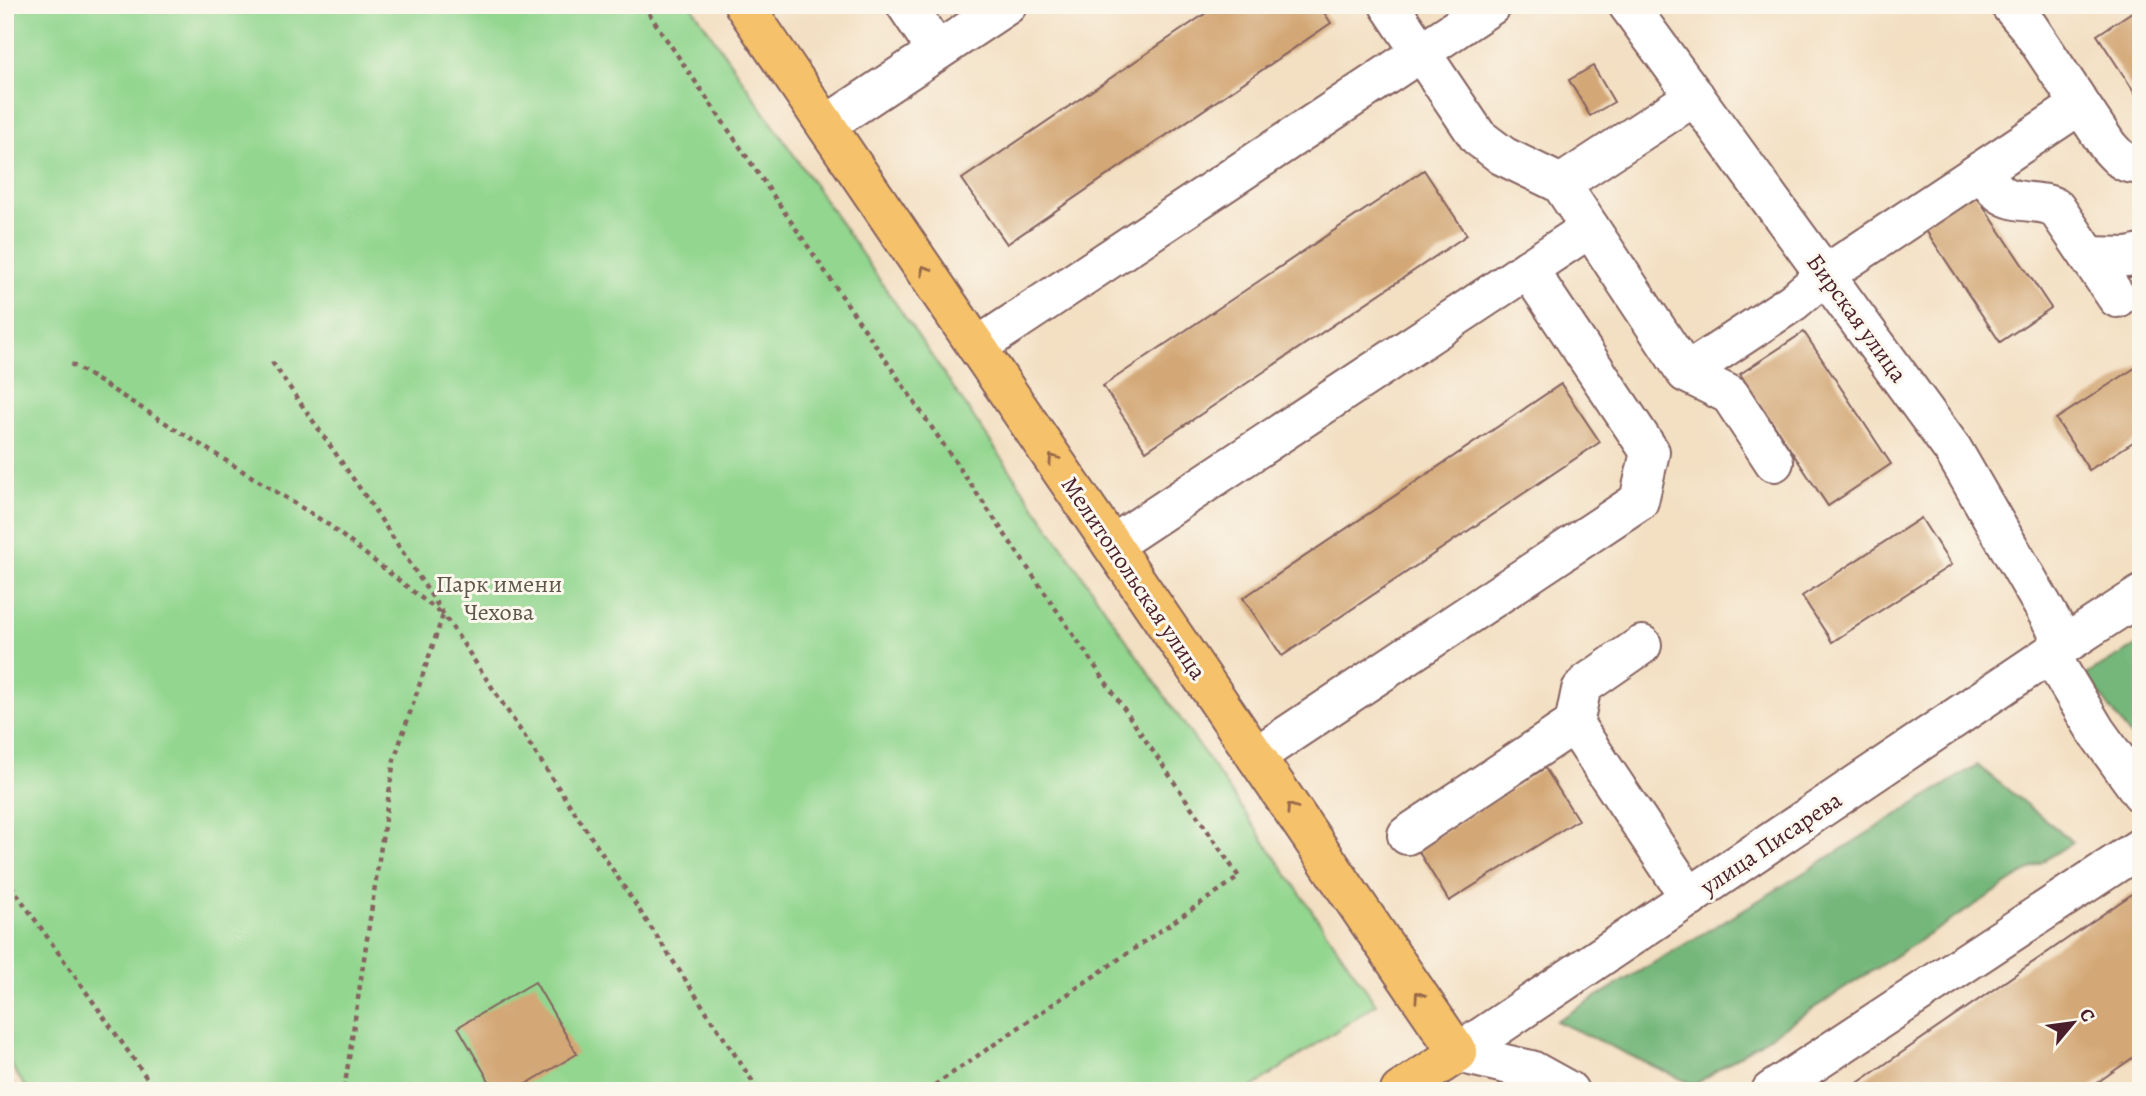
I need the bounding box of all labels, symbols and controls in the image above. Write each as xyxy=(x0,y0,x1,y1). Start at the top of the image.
street label: Бирская улица xyxy=(1799,247,1915,389)
one-way arrow xyxy=(920,265,933,278)
one-way arrow xyxy=(1048,453,1061,466)
street label: Мелитопольская улица xyxy=(1054,470,1214,686)
park label: Парк имени Чехова xyxy=(436,568,562,628)
street label: улица Писарева xyxy=(1693,784,1848,903)
one-way arrow xyxy=(1286,803,1299,816)
north arrow xyxy=(2038,988,2108,1058)
one-way arrow xyxy=(1415,991,1428,1004)
text: С xyxy=(2073,1004,2101,1027)

